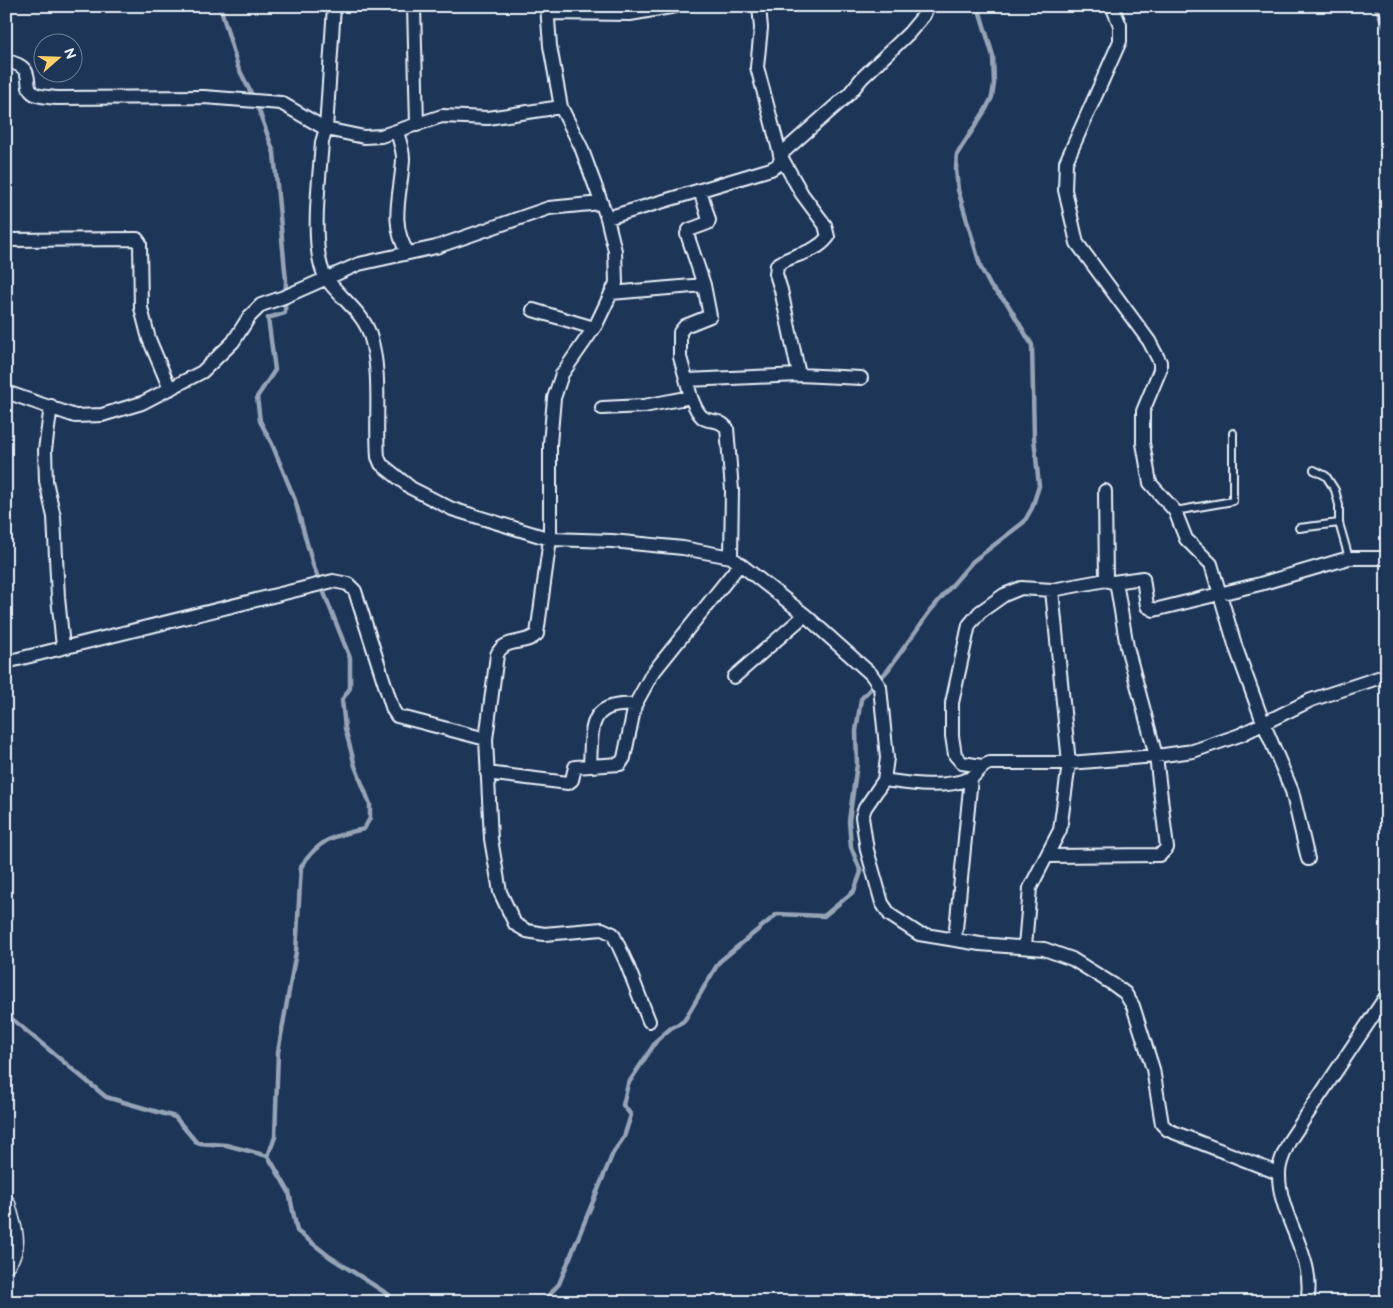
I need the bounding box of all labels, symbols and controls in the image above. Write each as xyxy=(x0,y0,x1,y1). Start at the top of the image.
north arrow xyxy=(32,32,82,82)
text: N xyxy=(60,46,80,62)

